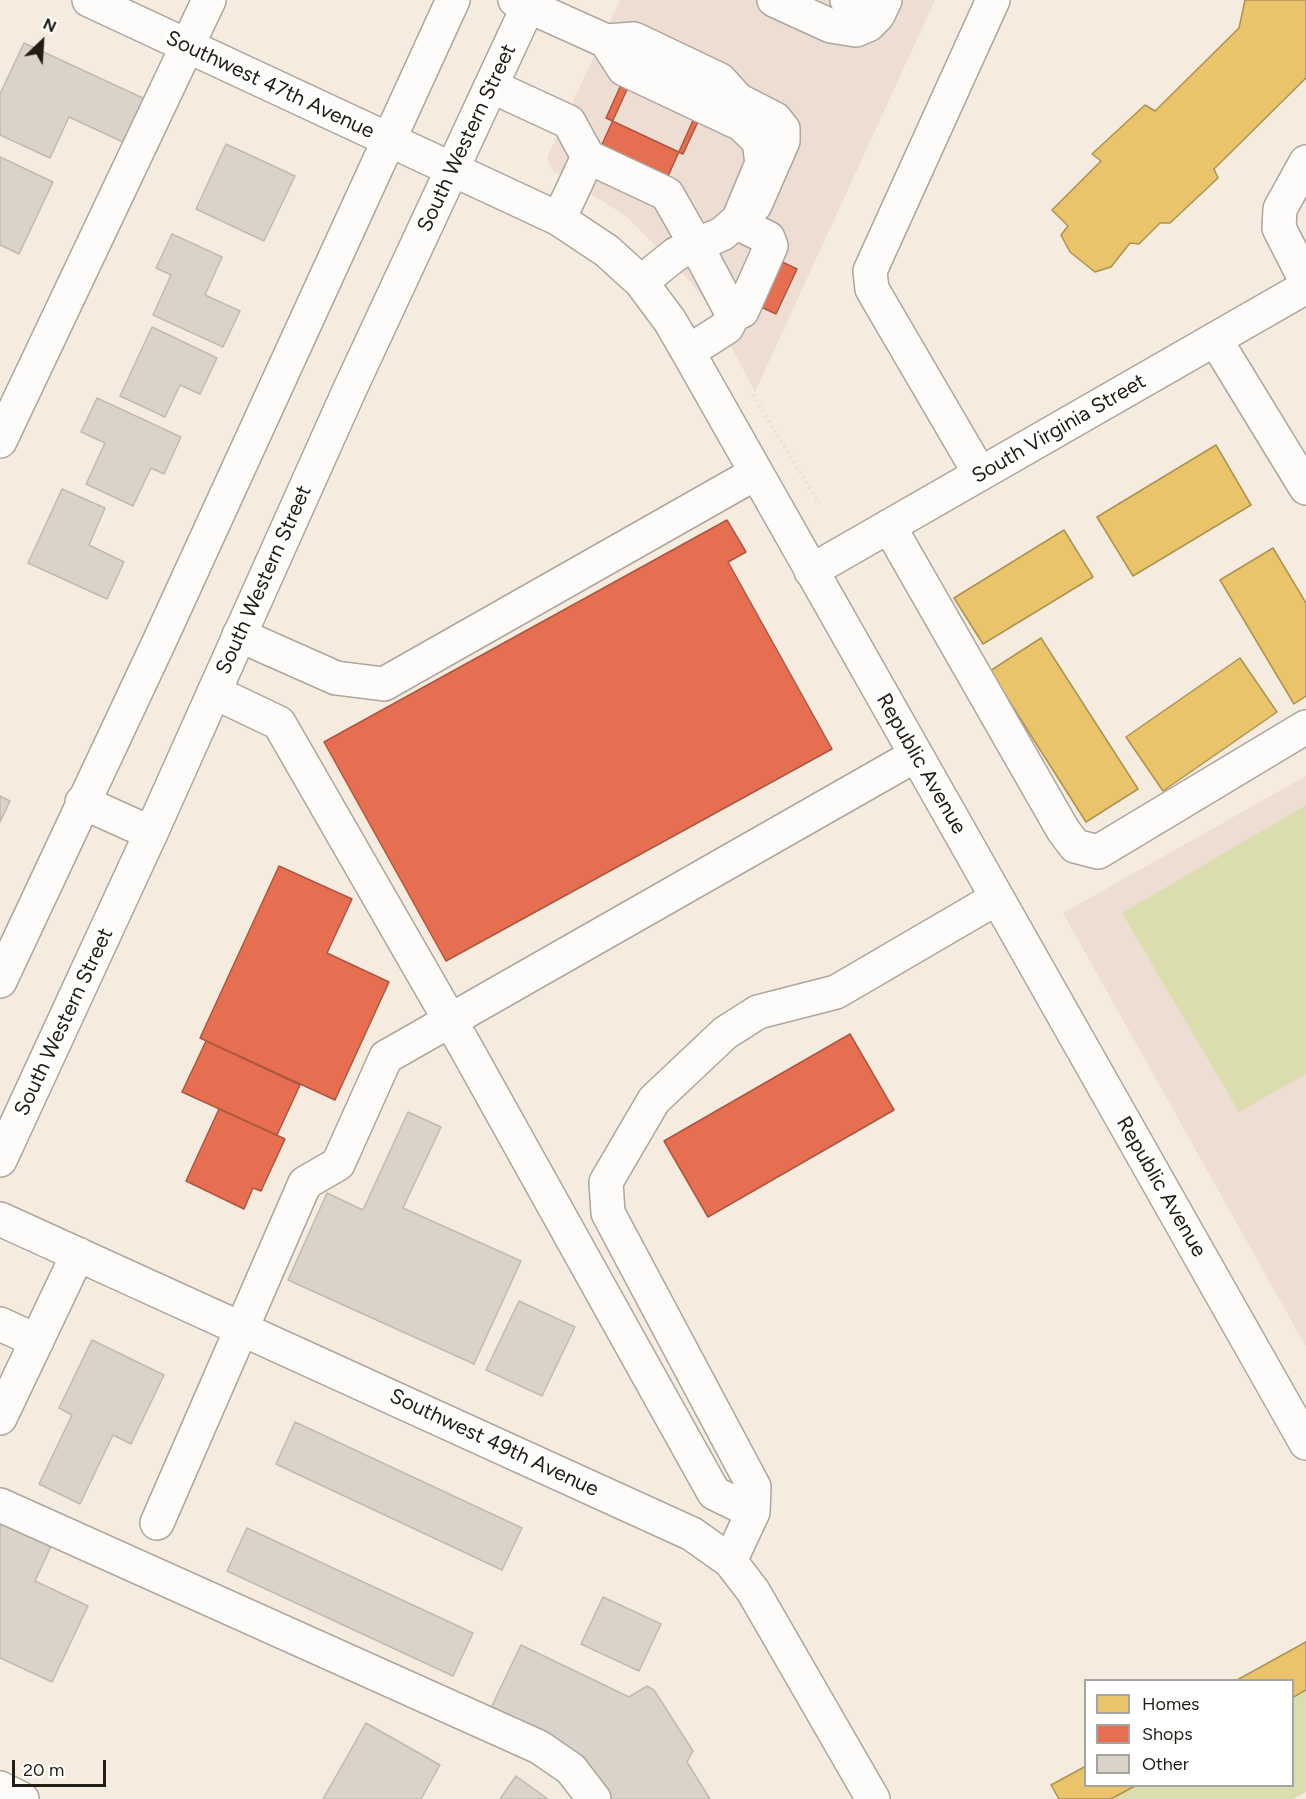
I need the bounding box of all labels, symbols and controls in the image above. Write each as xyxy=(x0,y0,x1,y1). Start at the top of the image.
north arrow xyxy=(12,12,72,72)
text: N xyxy=(40,14,59,36)
street label: Southwest 47th Avenue xyxy=(162,26,378,144)
street label: South Western Street xyxy=(412,40,522,236)
street label: South Virginia Street xyxy=(968,369,1150,489)
street label: South Western Street xyxy=(211,482,317,678)
street label: Republic Avenue xyxy=(871,689,971,839)
street label: South Western Street xyxy=(9,924,119,1120)
street label: Republic Avenue xyxy=(1111,1112,1211,1262)
street label: Southwest 49th Avenue xyxy=(386,1383,602,1503)
legend xyxy=(1084,1679,1294,1787)
text: Homes xyxy=(1142,1693,1200,1715)
text: Shops xyxy=(1142,1723,1193,1745)
scale bar xyxy=(15,1748,110,1786)
text: Other xyxy=(1142,1753,1189,1775)
text: 20 m xyxy=(23,1759,64,1781)

